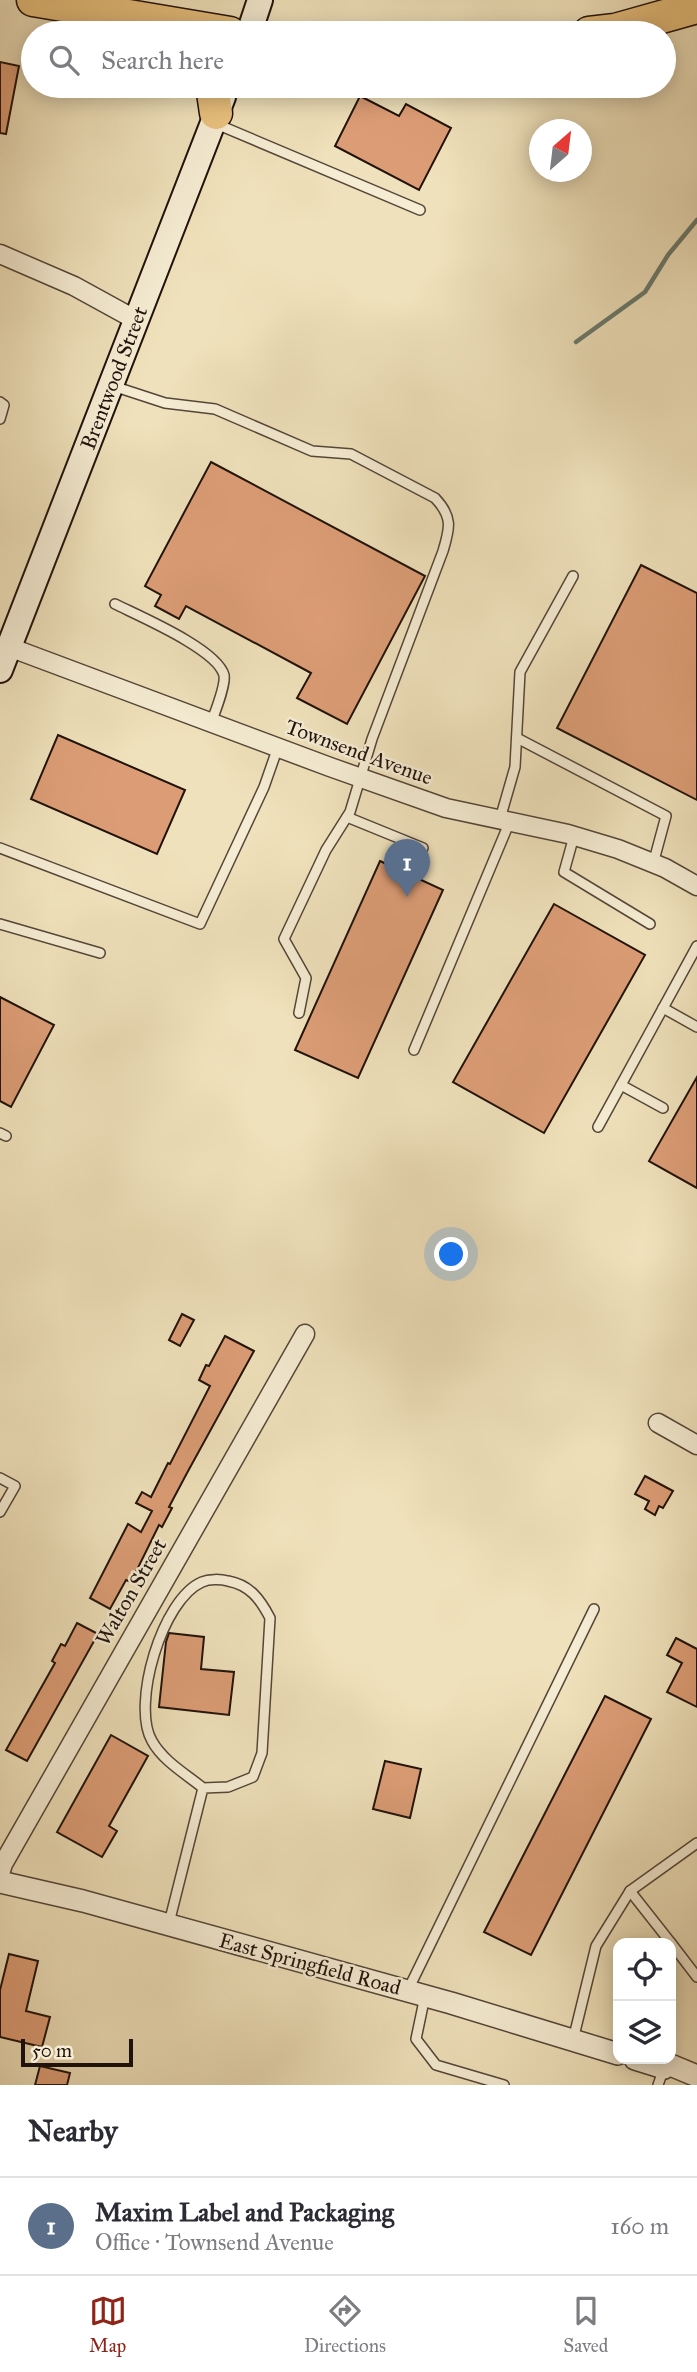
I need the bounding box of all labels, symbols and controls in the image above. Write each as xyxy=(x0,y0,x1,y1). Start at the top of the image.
search box xyxy=(21,21,676,98)
icon: search xyxy=(45,41,83,79)
text: Search here xyxy=(101,44,224,76)
north arrow xyxy=(529,119,592,182)
street label: Brentwood Street xyxy=(75,302,153,453)
street label: Townsend Avenue xyxy=(282,713,436,791)
pin: 1 xyxy=(384,839,430,897)
your location xyxy=(434,1237,468,1271)
street label: Walton Street xyxy=(90,1533,172,1650)
street label: East Springfield Road xyxy=(216,1927,404,2001)
map controls xyxy=(613,1938,676,2064)
button: locate xyxy=(613,1938,676,2001)
button: layers xyxy=(613,2001,676,2064)
scale bar xyxy=(21,2036,133,2068)
text: 50 m xyxy=(32,2039,72,2062)
text: Nearby xyxy=(28,2113,118,2149)
text: Maxim Label and Packaging xyxy=(95,2196,394,2228)
text: 1 xyxy=(46,2212,56,2240)
text: 160 m xyxy=(611,2212,669,2240)
text: Office · Townsend Avenue xyxy=(95,2228,334,2256)
tab: Map xyxy=(89,2292,127,2357)
tab: Directions xyxy=(304,2292,386,2357)
tab: Saved xyxy=(563,2292,608,2357)

